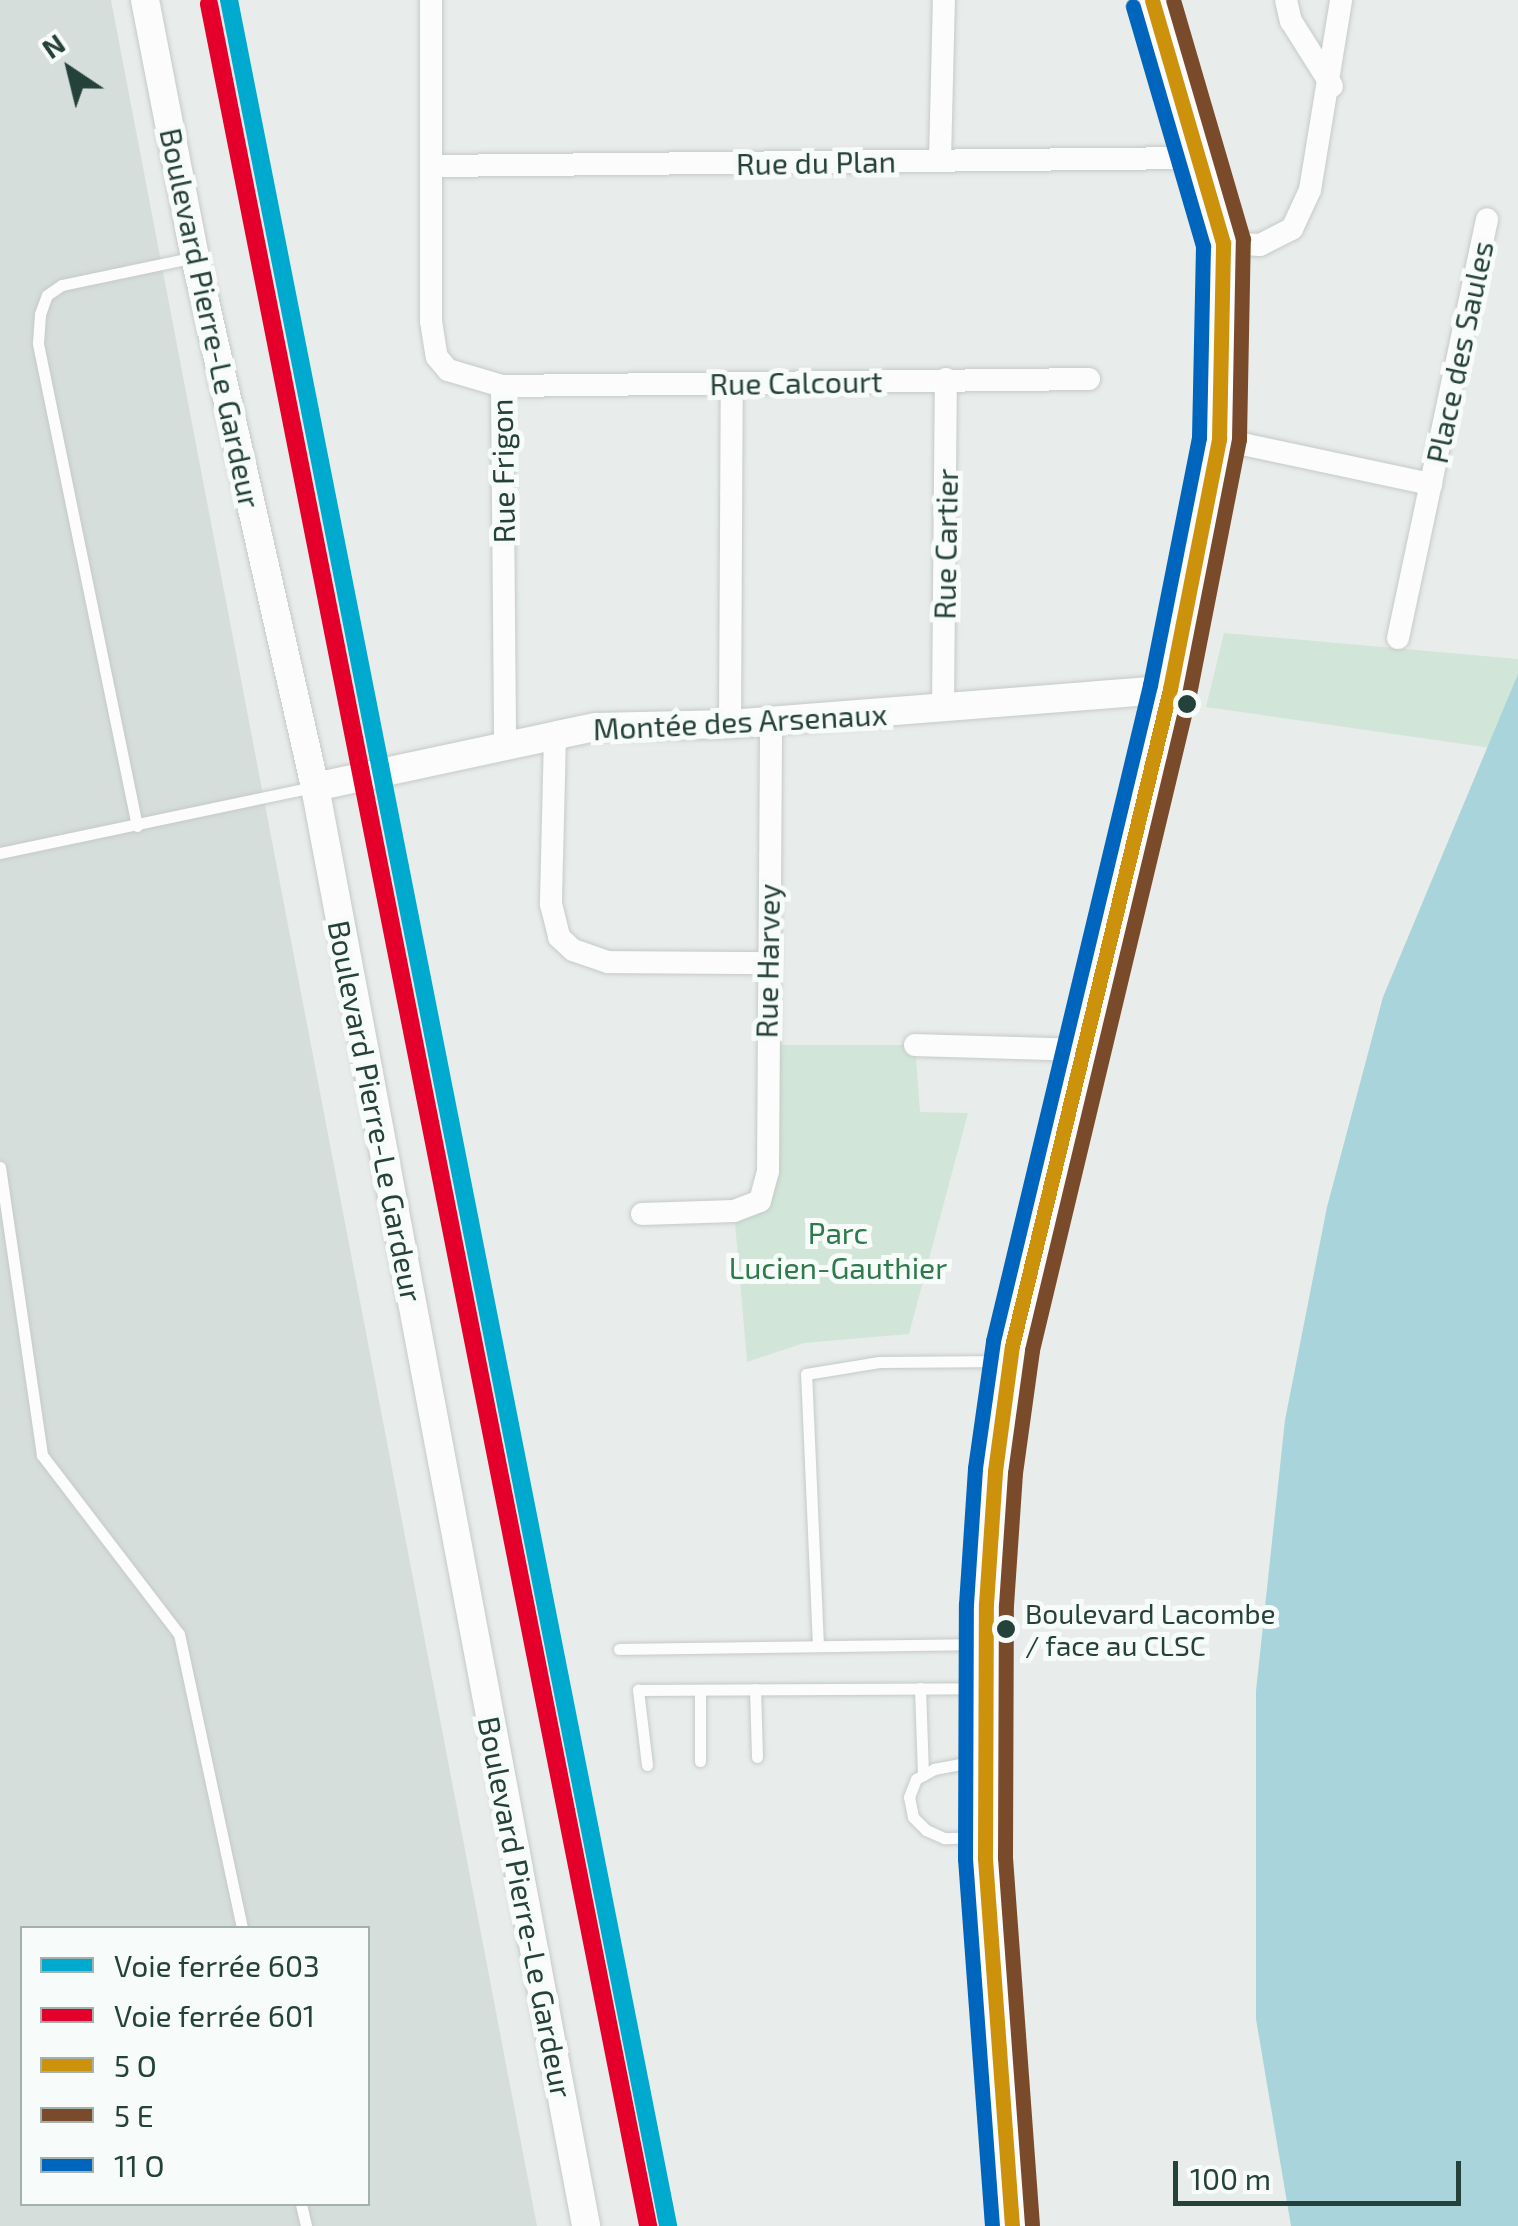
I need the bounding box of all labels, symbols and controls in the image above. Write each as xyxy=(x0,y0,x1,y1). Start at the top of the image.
north arrow xyxy=(20,20,120,120)
text: N xyxy=(35,26,71,65)
street label: Boulevard Pierre-Le Gardeur xyxy=(153,125,269,511)
street label: Rue du Plan xyxy=(736,143,896,181)
street label: Place des Saules xyxy=(1418,238,1500,466)
street label: Rue Calcourt xyxy=(709,362,883,402)
street label: Rue Frigon xyxy=(483,398,521,544)
street label: Rue Cartier xyxy=(926,468,964,620)
unlabelled marker xyxy=(1177,694,1197,714)
street label: Montée des Arsenaux xyxy=(592,695,888,747)
street label: Rue Harvey xyxy=(748,883,786,1039)
street label: Boulevard Pierre-Le Gardeur xyxy=(321,917,431,1305)
park label: Parc Lucien-Gauthier xyxy=(729,1214,947,1284)
place label: Boulevard Lacombe / face au CLSC xyxy=(1025,1596,1275,1662)
marker: Boulevard Lacombe / face au CLSC xyxy=(996,1619,1016,1639)
street label: Boulevard Pierre-Le Gardeur xyxy=(471,1713,581,2101)
legend xyxy=(20,1926,370,2206)
text: Voie ferrée 603 xyxy=(114,1947,320,1983)
text: Voie ferrée 601 xyxy=(114,1997,315,2033)
text: 5 O xyxy=(114,2047,157,2083)
text: 5 E xyxy=(114,2097,154,2133)
scale bar xyxy=(1178,2141,1466,2203)
text: 11 O xyxy=(114,2147,165,2183)
text: 100 m xyxy=(1190,2160,1271,2196)

